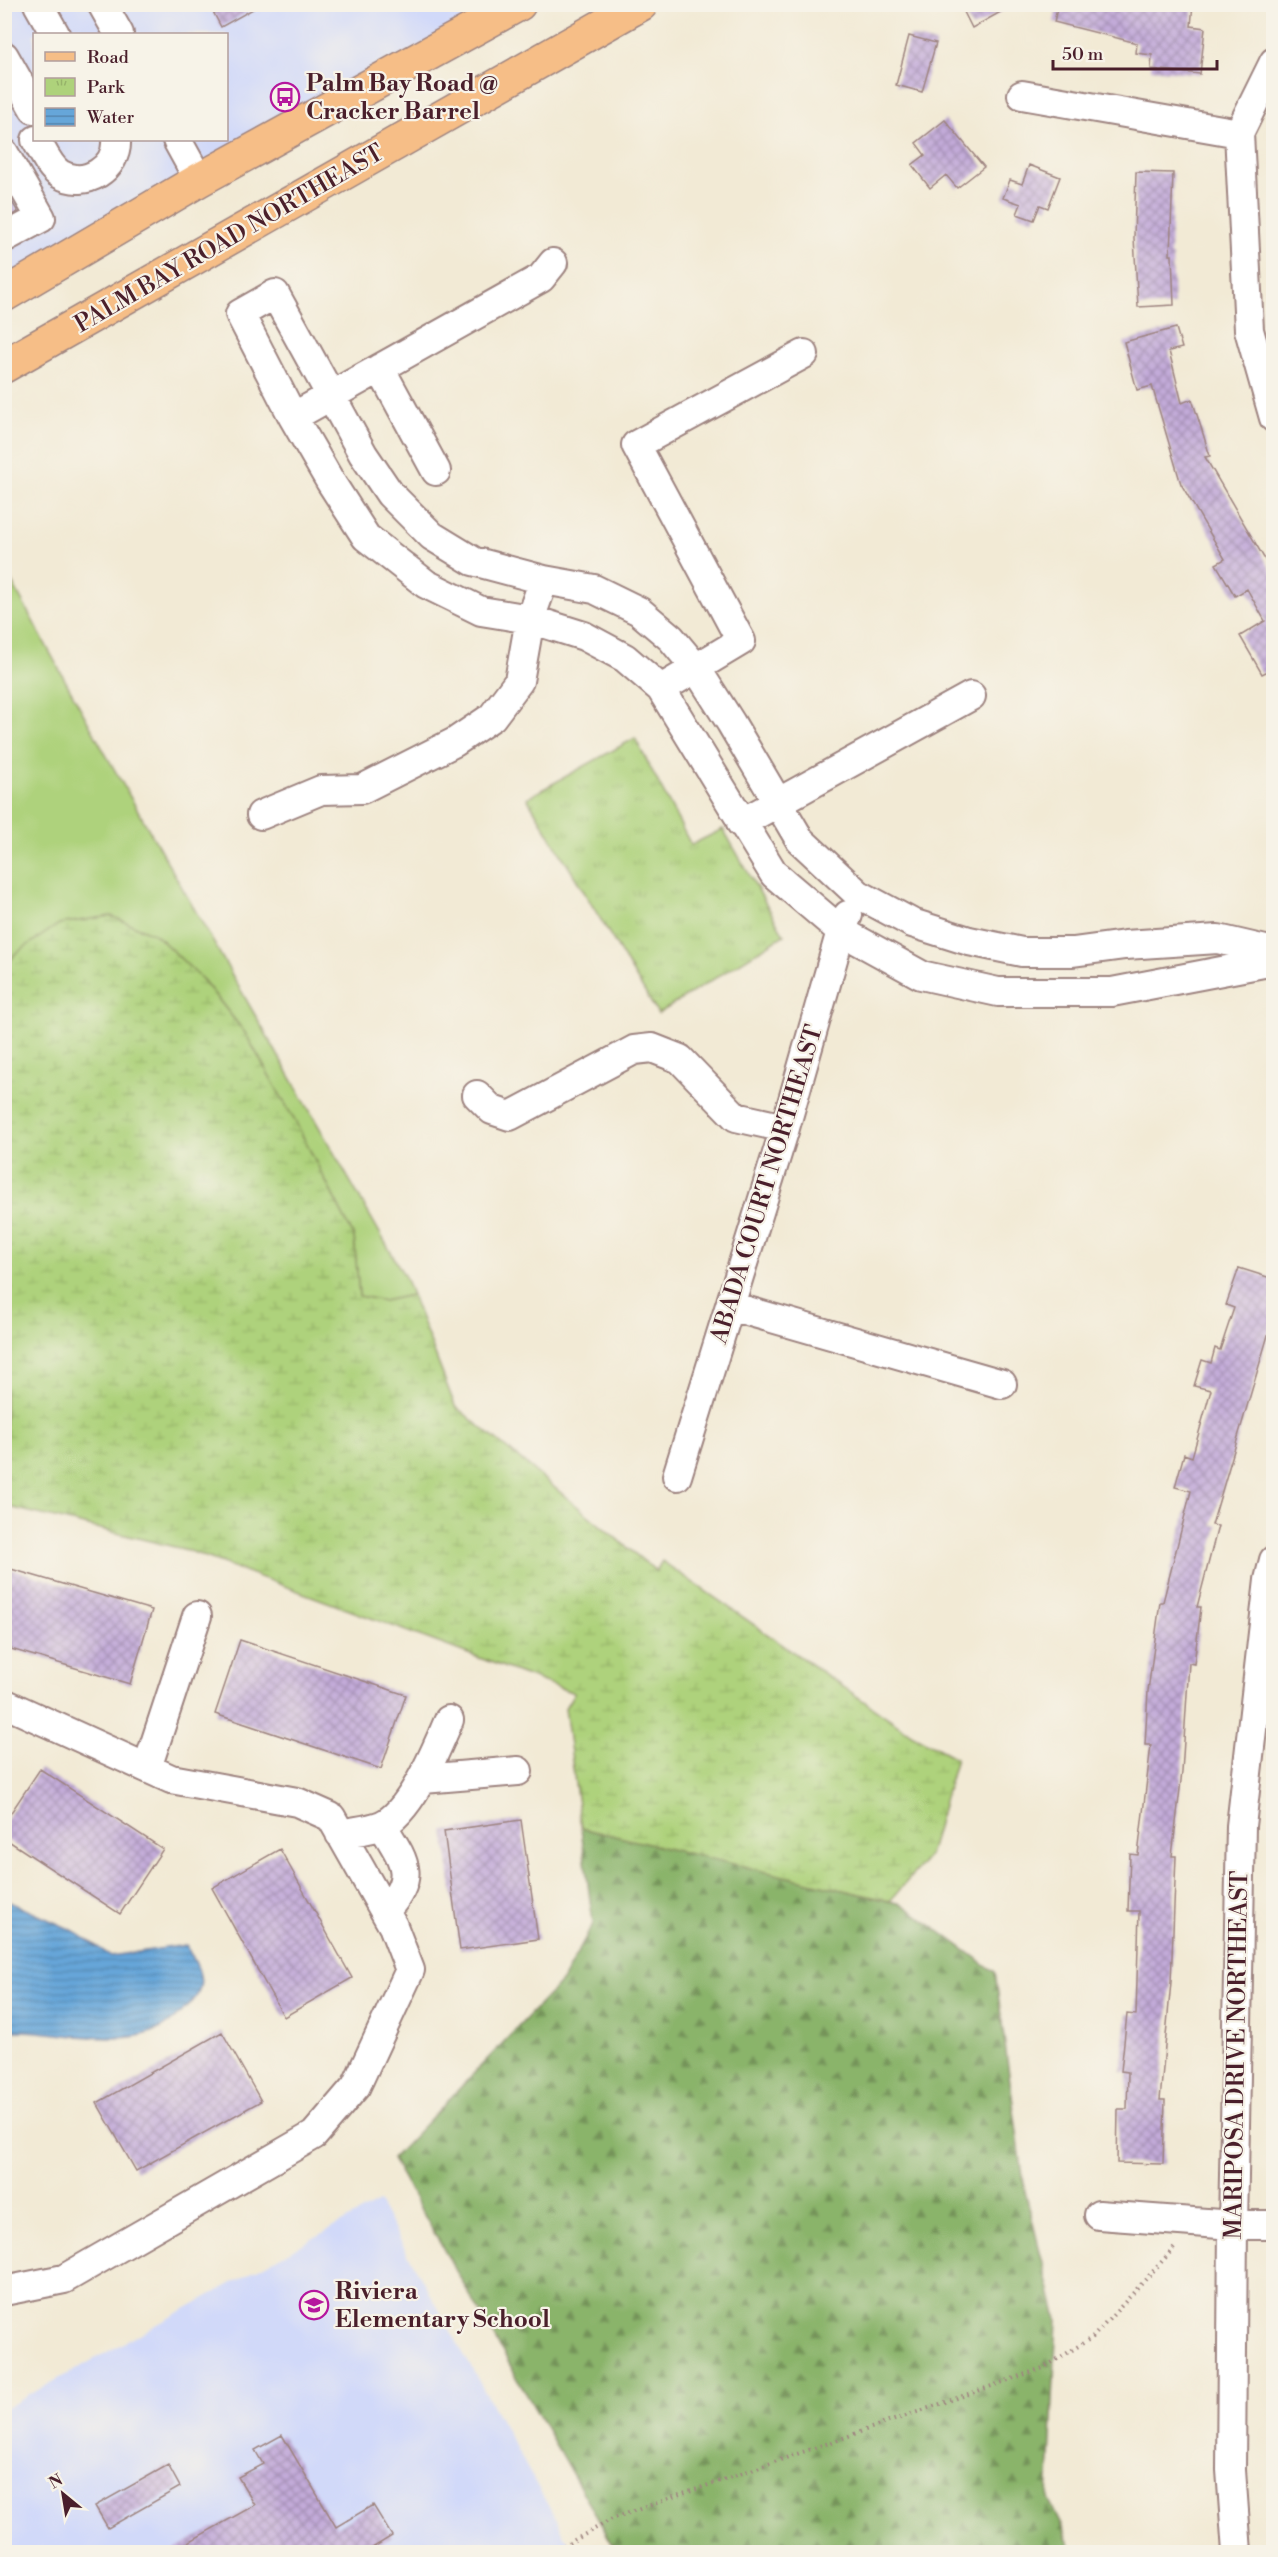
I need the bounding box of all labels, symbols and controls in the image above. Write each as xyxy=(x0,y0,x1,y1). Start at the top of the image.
legend xyxy=(33,33,228,141)
scale bar xyxy=(1053,33,1216,71)
text: 50 m xyxy=(1062,43,1104,66)
text: Road xyxy=(87,46,130,69)
place label: Palm Bay Road @ Cracker Barrel xyxy=(306,69,499,127)
text: Park xyxy=(87,76,126,99)
bus stop icon: Palm Bay Road @ Cracker Barrel xyxy=(269,81,301,113)
text: Water xyxy=(86,106,135,129)
street label: PALM BAY ROAD NORTHEAST xyxy=(70,138,389,340)
street label: ABADA COURT NORTHEAST xyxy=(704,1021,830,1348)
street label: MARIPOSA DRIVE NORTHEAST xyxy=(1219,1870,1255,2240)
place label: Riviera Elementary School xyxy=(335,2277,550,2335)
school or university icon: Riviera Elementary School xyxy=(298,2289,330,2321)
north arrow xyxy=(33,2464,93,2524)
text: N xyxy=(46,2470,67,2494)

